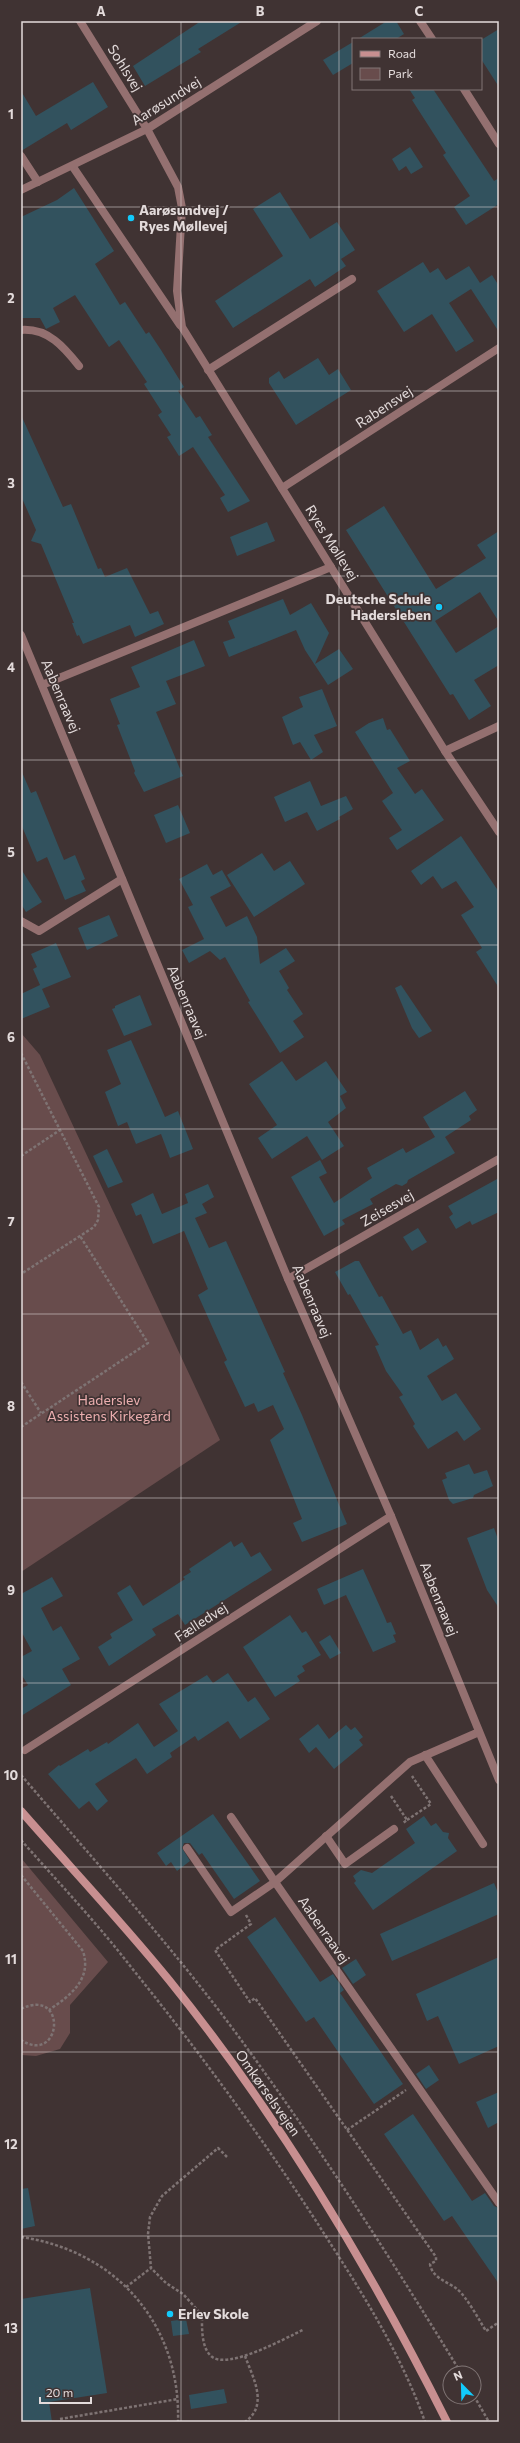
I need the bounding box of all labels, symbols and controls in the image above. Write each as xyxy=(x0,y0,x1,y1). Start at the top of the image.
text: A xyxy=(96,3,106,19)
text: B xyxy=(256,3,265,19)
text: C xyxy=(415,3,424,19)
legend xyxy=(352,38,482,90)
street label: Sohlsvej xyxy=(104,41,146,94)
text: Road xyxy=(388,46,416,60)
text: Park xyxy=(388,66,414,80)
street label: Aarøsundvej xyxy=(128,73,204,129)
text: 1 xyxy=(8,106,14,122)
place label: Aarøsundvej / Ryes Møllevej xyxy=(139,201,229,234)
marker: Aarøsundvej / Ryes Møllevej xyxy=(126,213,136,223)
text: 2 xyxy=(7,290,15,306)
street label: Rabensvej xyxy=(352,382,415,431)
text: 3 xyxy=(7,475,15,491)
street label: Ryes Møllevej xyxy=(302,501,363,584)
place label: Deutsche Schule Hadersleben xyxy=(326,590,431,623)
marker: Deutsche Schule Hadersleben xyxy=(434,602,444,612)
street label: Aabenraavej xyxy=(38,656,85,735)
text: 4 xyxy=(7,659,15,675)
text: 5 xyxy=(7,844,15,860)
street label: Aabenraavej xyxy=(164,962,211,1041)
text: 6 xyxy=(7,1029,15,1045)
street label: Zeisesvej xyxy=(357,1186,416,1229)
text: 7 xyxy=(7,1213,15,1229)
street label: Aabenraavej xyxy=(289,1261,336,1340)
park label: Haderslev Assistens Kirkegård xyxy=(47,1391,171,1424)
text: 8 xyxy=(7,1398,15,1414)
street label: Aabenraavej xyxy=(417,1559,462,1638)
text: 9 xyxy=(7,1582,15,1598)
street label: Fælledvej xyxy=(171,1598,230,1645)
text: 10 xyxy=(4,1767,19,1783)
street label: Aabenraavej xyxy=(295,1893,354,1967)
text: 11 xyxy=(5,1951,17,1967)
street label: Omkørselsvejen xyxy=(232,2046,304,2139)
text: 12 xyxy=(4,2136,18,2152)
place label: Erlev Skole xyxy=(178,2305,249,2322)
marker: Erlev Skole xyxy=(165,2309,175,2319)
text: 13 xyxy=(4,2320,18,2336)
north arrow xyxy=(442,2365,482,2405)
text: N xyxy=(452,2368,464,2383)
scale bar xyxy=(40,2379,91,2405)
text: 20 m xyxy=(46,2385,73,2399)

